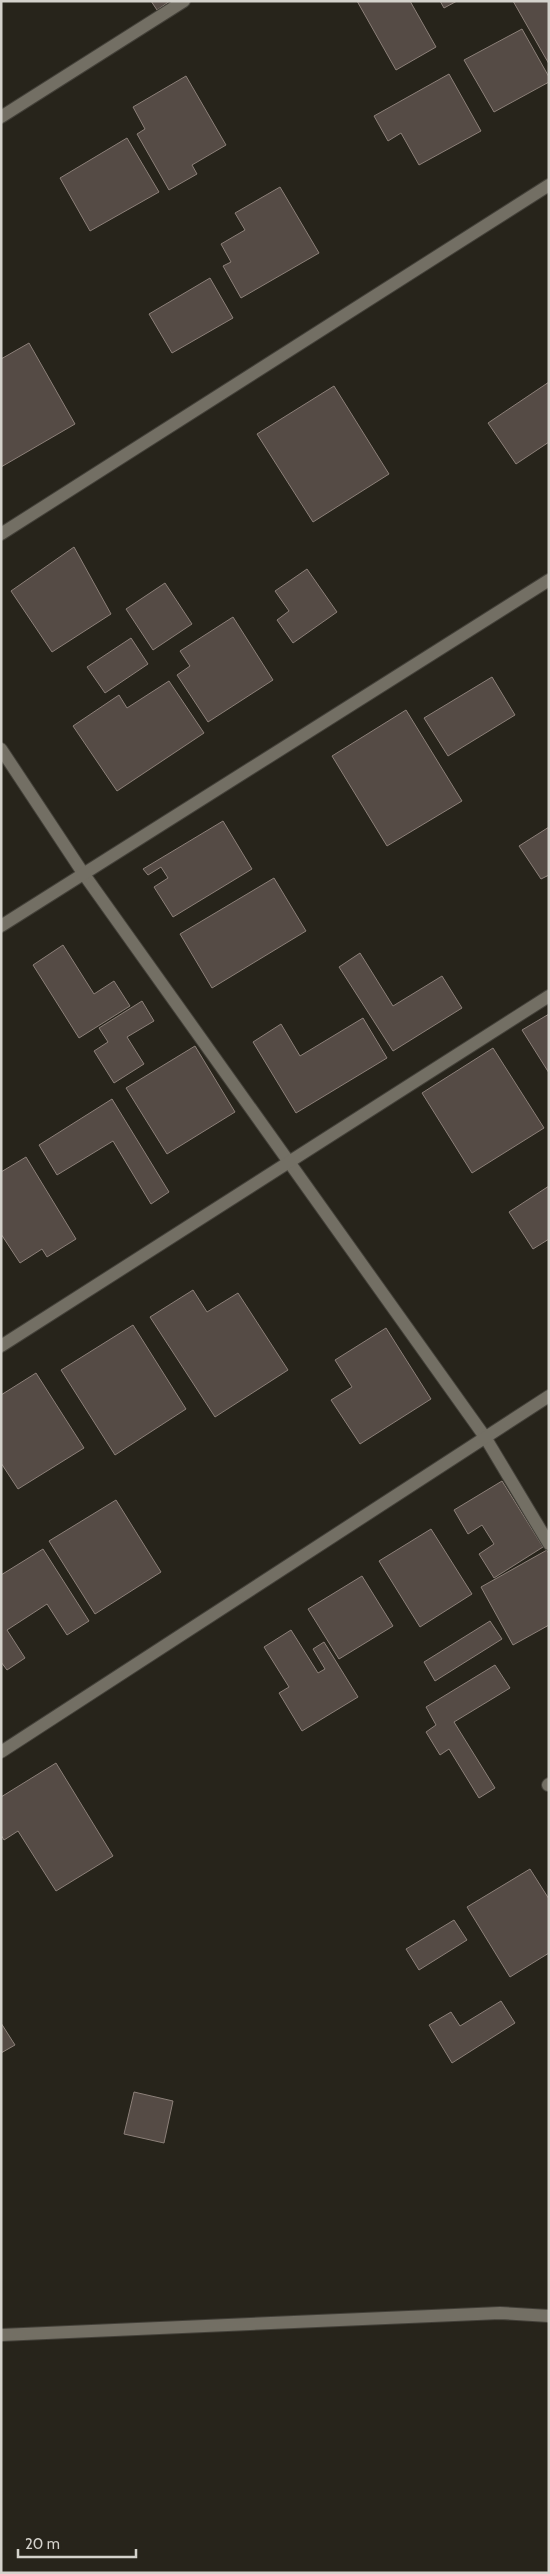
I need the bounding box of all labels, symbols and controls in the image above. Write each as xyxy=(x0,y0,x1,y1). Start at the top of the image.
scale bar xyxy=(18,2526,135,2558)
text: 20 m xyxy=(25,2535,60,2553)

